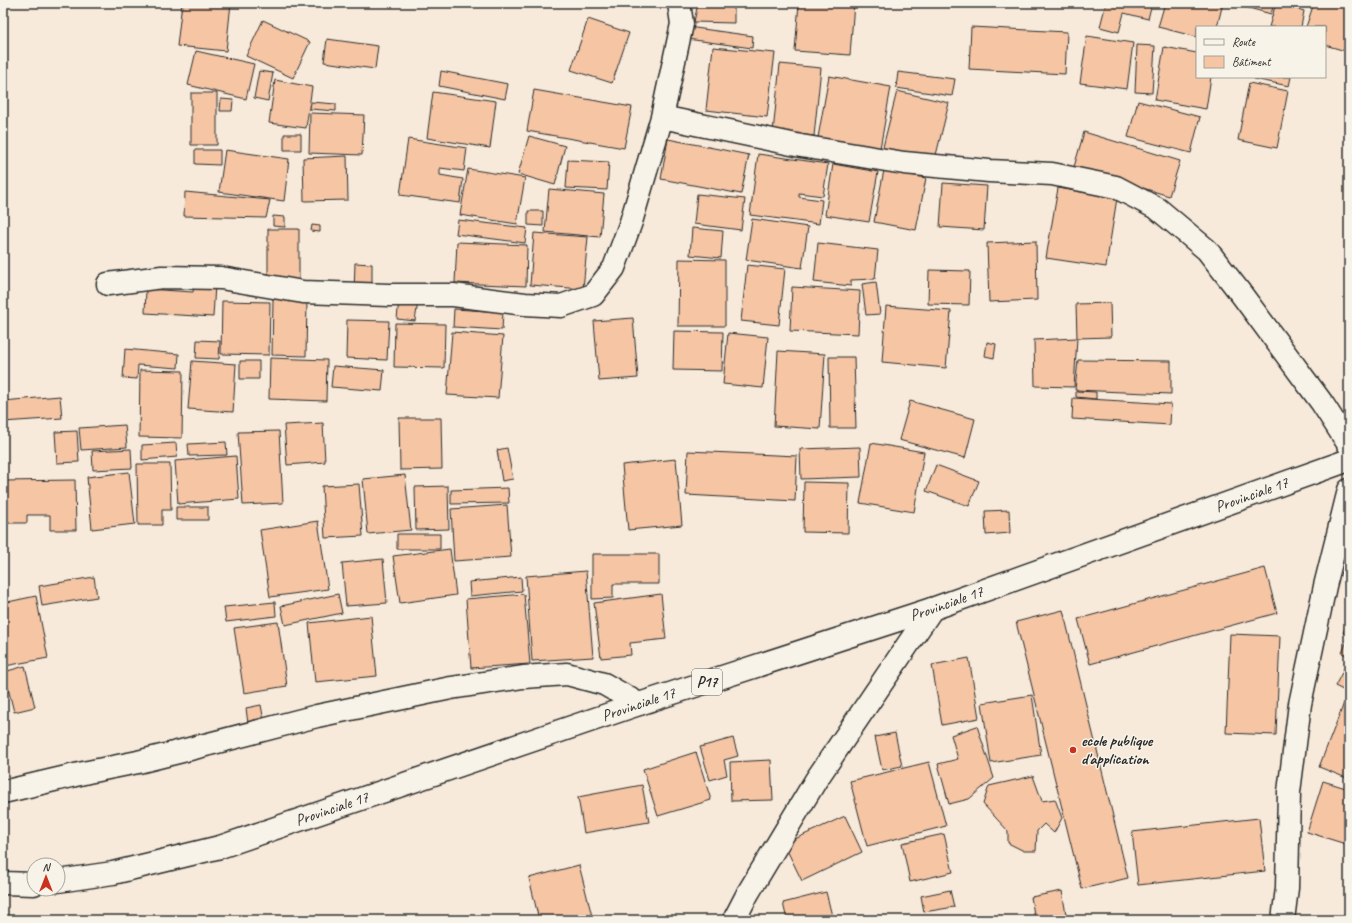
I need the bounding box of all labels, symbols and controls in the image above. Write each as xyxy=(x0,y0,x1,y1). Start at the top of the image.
legend xyxy=(1196,26,1326,78)
text: Route xyxy=(1232,34,1256,50)
text: Bâtiment xyxy=(1232,54,1271,70)
street label: Provinciale 17 xyxy=(1212,472,1292,517)
street label: Provinciale 17 xyxy=(907,581,987,625)
road number: P17 xyxy=(692,669,722,695)
street label: Provinciale 17 xyxy=(599,683,679,726)
place label: ecole publique d'application xyxy=(1081,731,1154,769)
marker: ecole publique d'application xyxy=(1068,745,1078,755)
street label: Provinciale 17 xyxy=(293,787,372,831)
north arrow xyxy=(26,857,66,897)
text: N xyxy=(43,860,52,874)

